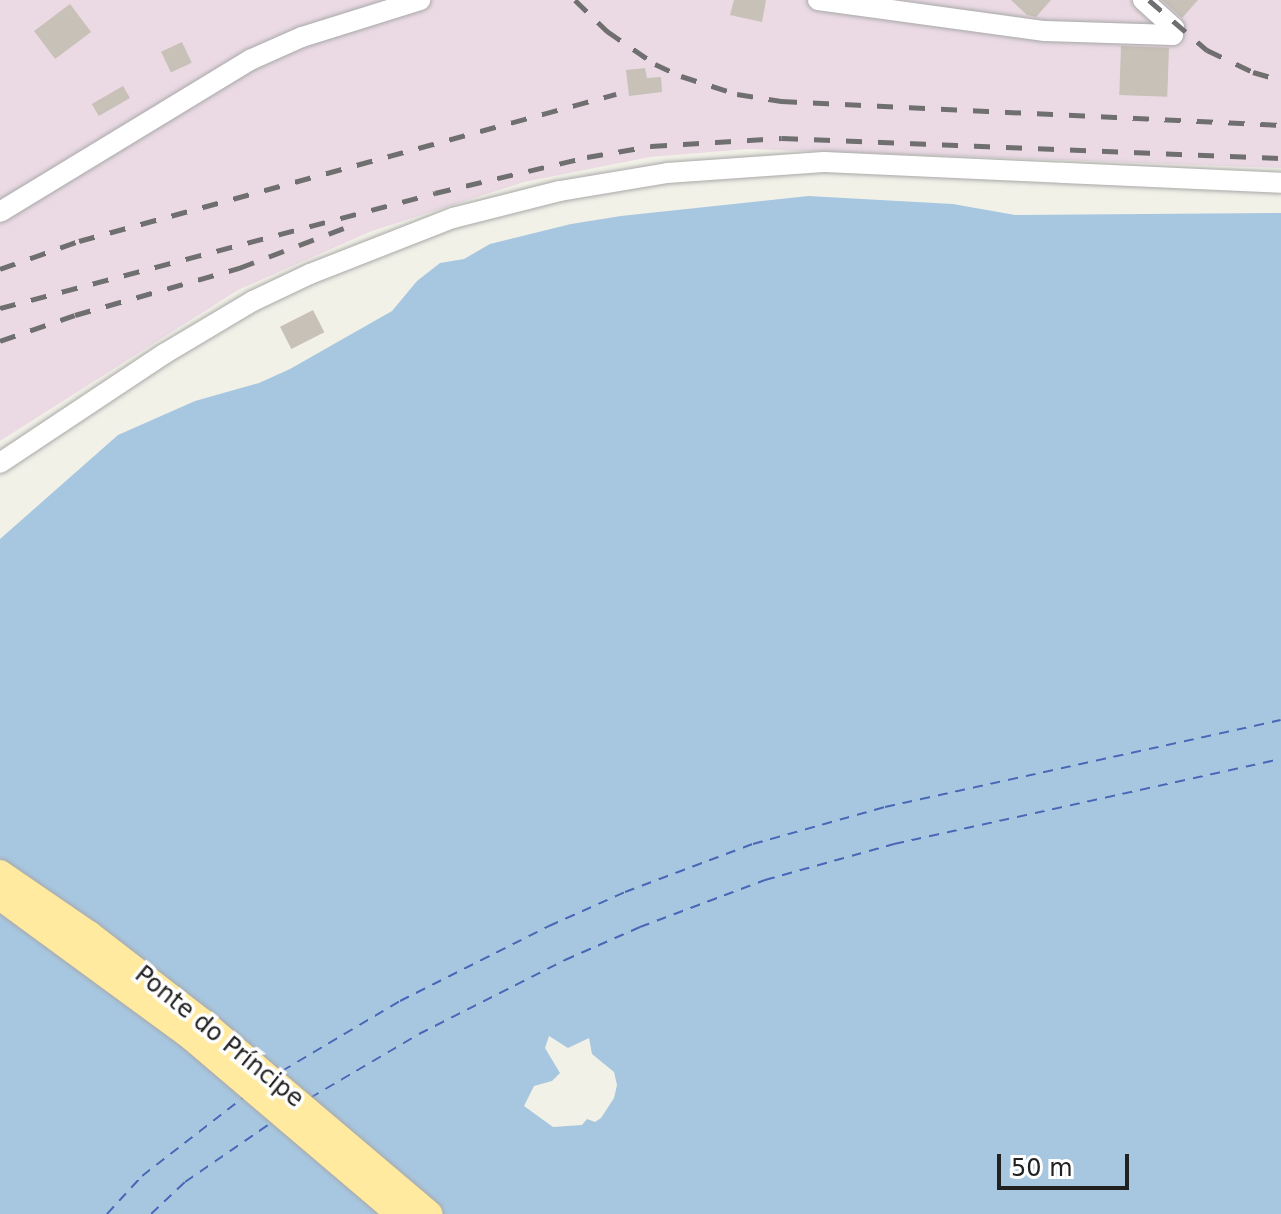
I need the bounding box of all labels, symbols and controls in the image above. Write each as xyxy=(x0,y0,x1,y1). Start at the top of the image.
street label: Ponte do Príncipe xyxy=(129,960,309,1114)
scale bar xyxy=(1001,1138,1133,1188)
text: 50 m xyxy=(1011,1154,1073,1182)

